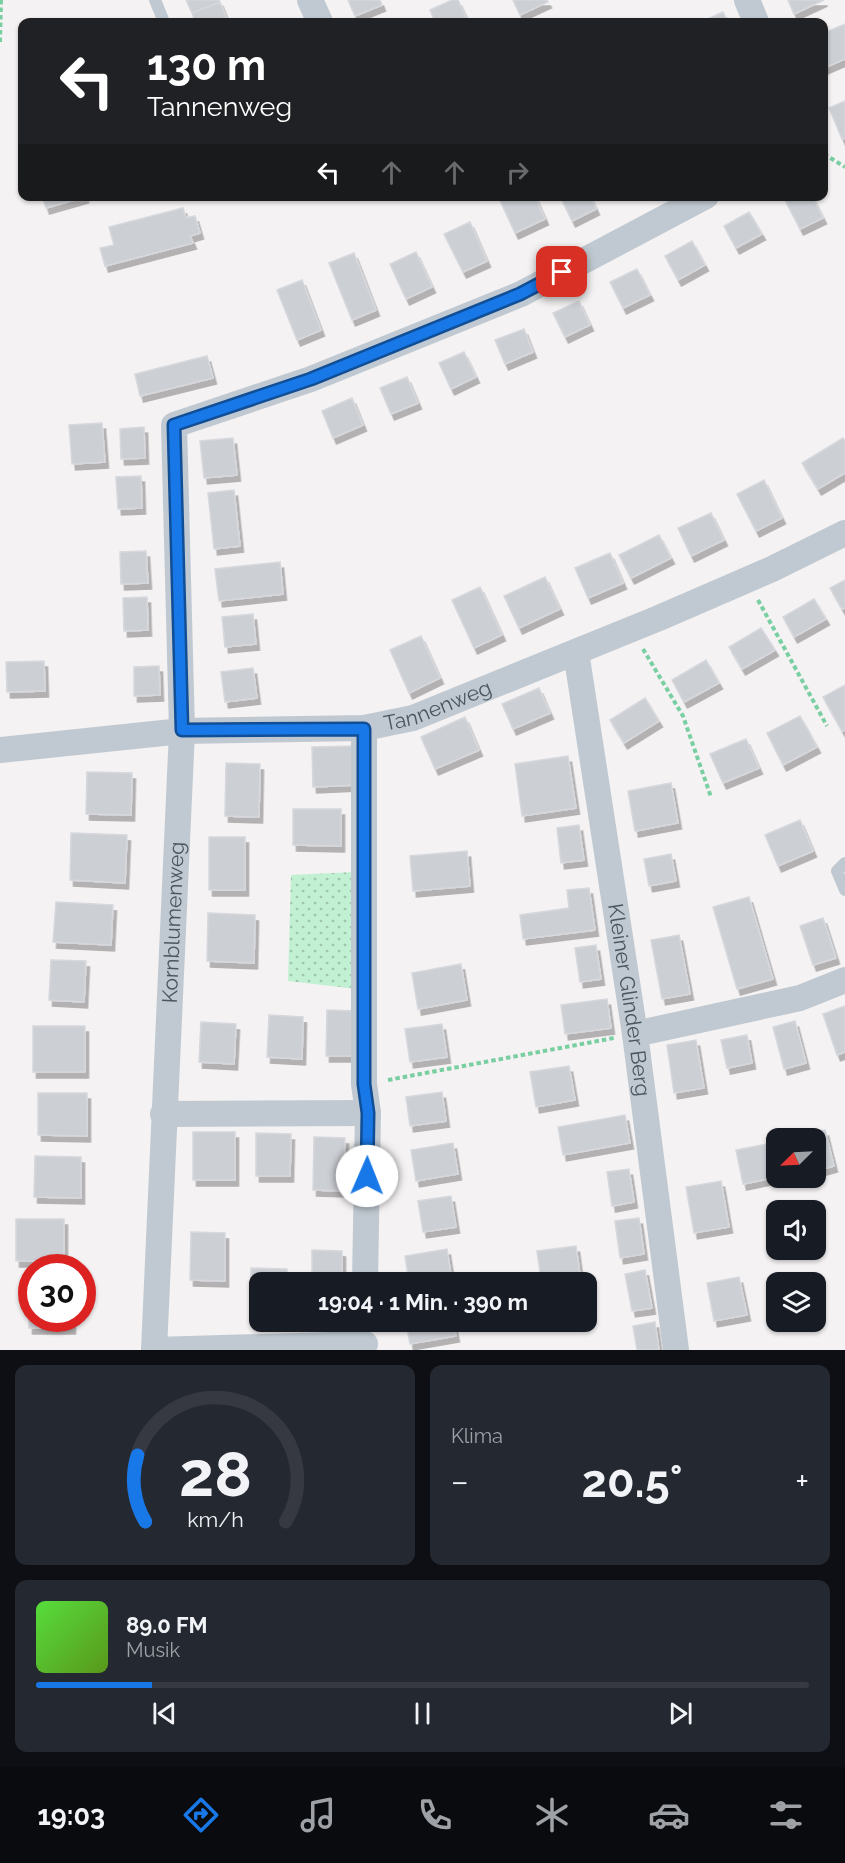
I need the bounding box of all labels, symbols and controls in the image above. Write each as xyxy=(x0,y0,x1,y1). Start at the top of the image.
text: 130 m xyxy=(147,41,266,90)
icon: left xyxy=(48,42,126,120)
text: Tannenweg xyxy=(147,91,292,122)
icon: left xyxy=(312,156,345,189)
icon: ahead xyxy=(375,156,408,189)
icon: ahead xyxy=(438,156,471,189)
icon: right xyxy=(501,156,534,189)
pin xyxy=(536,246,587,297)
icon: arrive xyxy=(545,255,578,288)
street label: Tannenweg xyxy=(381,675,495,736)
street label: Kornblumenweg xyxy=(157,841,189,1004)
street label: Kleiner Glinder Berg xyxy=(603,902,656,1098)
north arrow xyxy=(766,1128,826,1188)
map controls xyxy=(766,1128,826,1332)
position arrow xyxy=(335,1144,399,1208)
button: sound xyxy=(766,1200,826,1260)
speed limit sign: 30 xyxy=(18,1254,96,1332)
button: layers xyxy=(766,1272,826,1332)
text: 19:04 · 1 Min. · 390 m xyxy=(318,1289,528,1315)
text: Klima xyxy=(451,1424,503,1448)
text: 28 xyxy=(179,1437,251,1511)
text: 20.5° xyxy=(582,1455,682,1508)
text: − xyxy=(451,1462,469,1501)
text: + xyxy=(795,1462,809,1501)
text: km/h xyxy=(187,1507,243,1532)
text: 89.0 FM xyxy=(126,1612,208,1638)
text: Musik xyxy=(126,1638,180,1662)
icon: previous xyxy=(148,1697,181,1730)
icon: pause xyxy=(406,1697,439,1730)
icon: next xyxy=(664,1697,697,1730)
icon: directions xyxy=(180,1794,222,1836)
icon: music xyxy=(297,1794,339,1836)
icon: phone xyxy=(414,1794,456,1836)
icon: climate xyxy=(531,1794,573,1836)
icon: car xyxy=(648,1794,690,1836)
icon: filters xyxy=(765,1794,807,1836)
text: 19:03 xyxy=(38,1800,105,1831)

